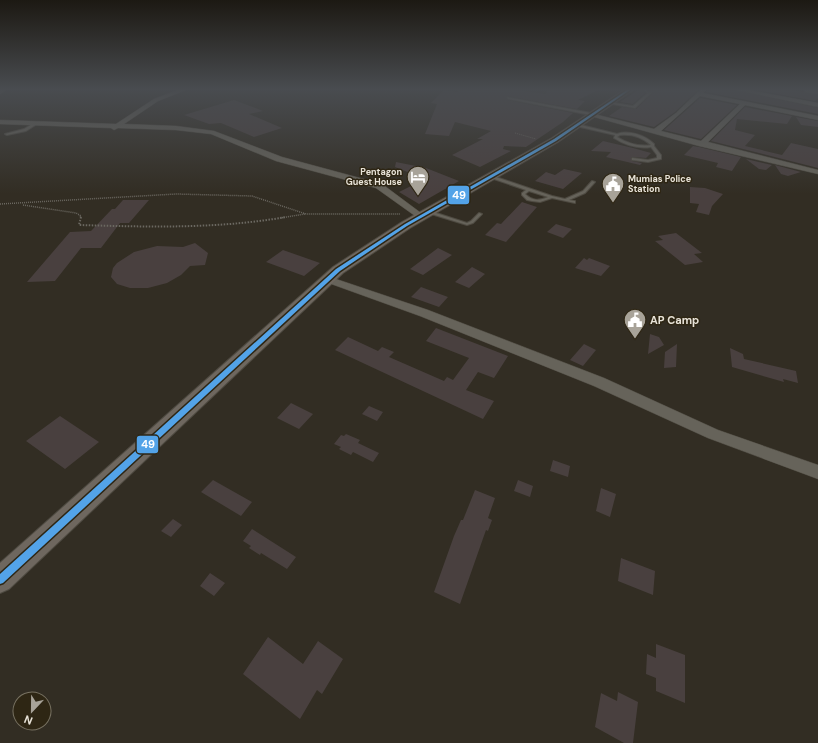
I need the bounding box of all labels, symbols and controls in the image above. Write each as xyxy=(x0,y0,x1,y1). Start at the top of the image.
hotel icon: Pentagon Guest House xyxy=(405,164,431,197)
place label: Pentagon Guest House xyxy=(346,166,403,188)
public building icon: Mumias Police Station xyxy=(600,171,626,204)
place label: Mumias Police Station xyxy=(628,173,692,195)
line badge: 49 xyxy=(447,185,470,205)
text: 49 xyxy=(452,188,466,202)
public building icon: AP Camp xyxy=(622,307,648,340)
place label: AP Camp xyxy=(650,313,699,327)
line badge: 49 xyxy=(136,435,159,454)
text: 49 xyxy=(141,437,155,451)
north arrow xyxy=(12,691,52,731)
text: N xyxy=(22,712,35,728)

